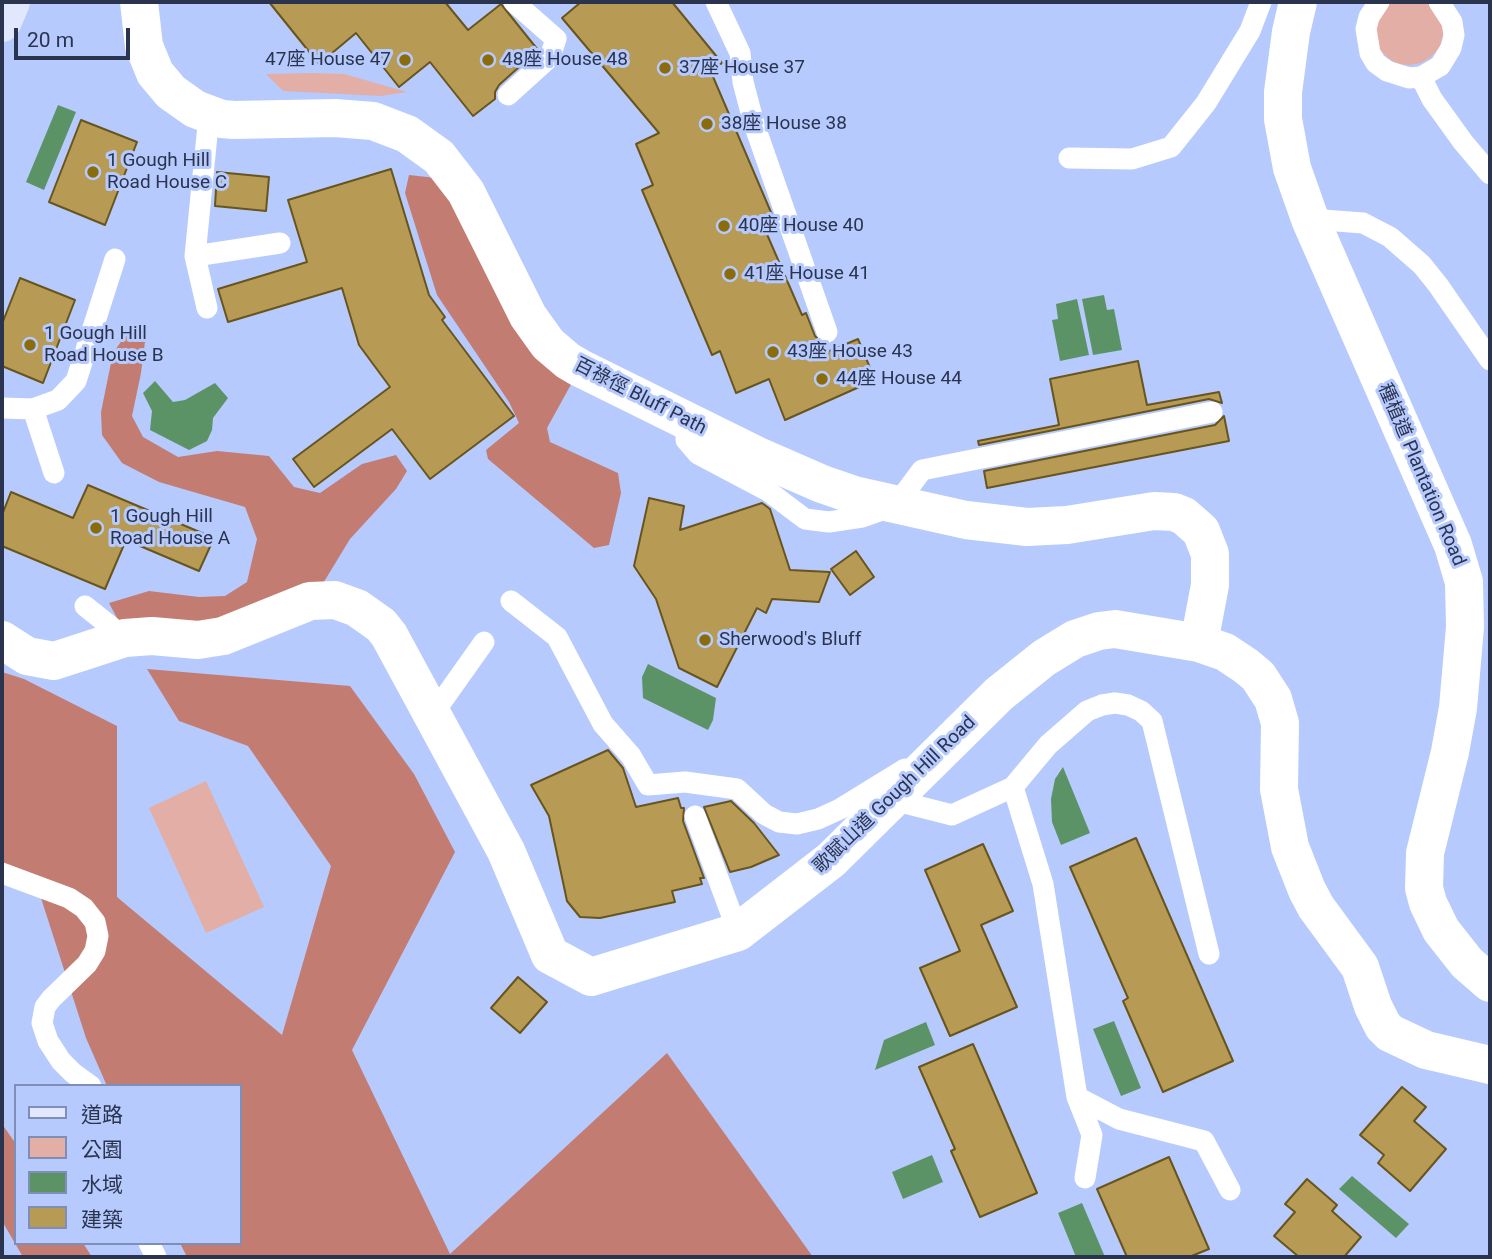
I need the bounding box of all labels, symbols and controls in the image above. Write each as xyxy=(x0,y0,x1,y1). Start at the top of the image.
scale bar xyxy=(18,14,133,58)
text: 20 m xyxy=(27,28,74,52)
place label: 47座 House 47 xyxy=(265,49,391,71)
place label: 48座 House 48 xyxy=(502,49,628,71)
marker: 47座 House 47 xyxy=(397,52,413,68)
marker: 48座 House 48 xyxy=(480,52,496,68)
place label: 37座 House 37 xyxy=(679,57,805,79)
marker: 37座 House 37 xyxy=(657,60,673,76)
place label: 38座 House 38 xyxy=(721,113,847,135)
marker: 38座 House 38 xyxy=(699,116,715,132)
place label: 1 Gough Hill Road House C xyxy=(107,150,227,194)
marker: 1 Gough Hill Road House C xyxy=(85,164,101,180)
place label: 40座 House 40 xyxy=(738,215,864,237)
marker: 40座 House 40 xyxy=(716,218,732,234)
place label: 41座 House 41 xyxy=(744,263,870,285)
marker: 41座 House 41 xyxy=(722,266,738,282)
place label: 1 Gough Hill Road House B xyxy=(44,323,164,367)
marker: 1 Gough Hill Road House B xyxy=(22,337,38,353)
place label: 43座 House 43 xyxy=(787,341,913,363)
marker: 43座 House 43 xyxy=(765,344,781,360)
street label: 百祿徑 Bluff Path xyxy=(570,354,710,440)
place label: 44座 House 44 xyxy=(836,368,962,390)
marker: 44座 House 44 xyxy=(814,371,830,387)
street label: 種植道 Plantation Road xyxy=(1372,380,1470,570)
place label: 1 Gough Hill Road House A xyxy=(110,506,230,550)
marker: 1 Gough Hill Road House A xyxy=(88,520,104,536)
place label: Sherwood's Bluff xyxy=(719,629,861,651)
marker: Sherwood's Bluff xyxy=(697,632,713,648)
street label: 歌賦山道 Gough Hill Road xyxy=(809,712,981,878)
legend xyxy=(14,1084,242,1245)
text: 道路 xyxy=(81,1103,123,1127)
text: 公園 xyxy=(81,1138,123,1162)
text: 水域 xyxy=(81,1173,123,1197)
text: 建築 xyxy=(81,1208,123,1232)

